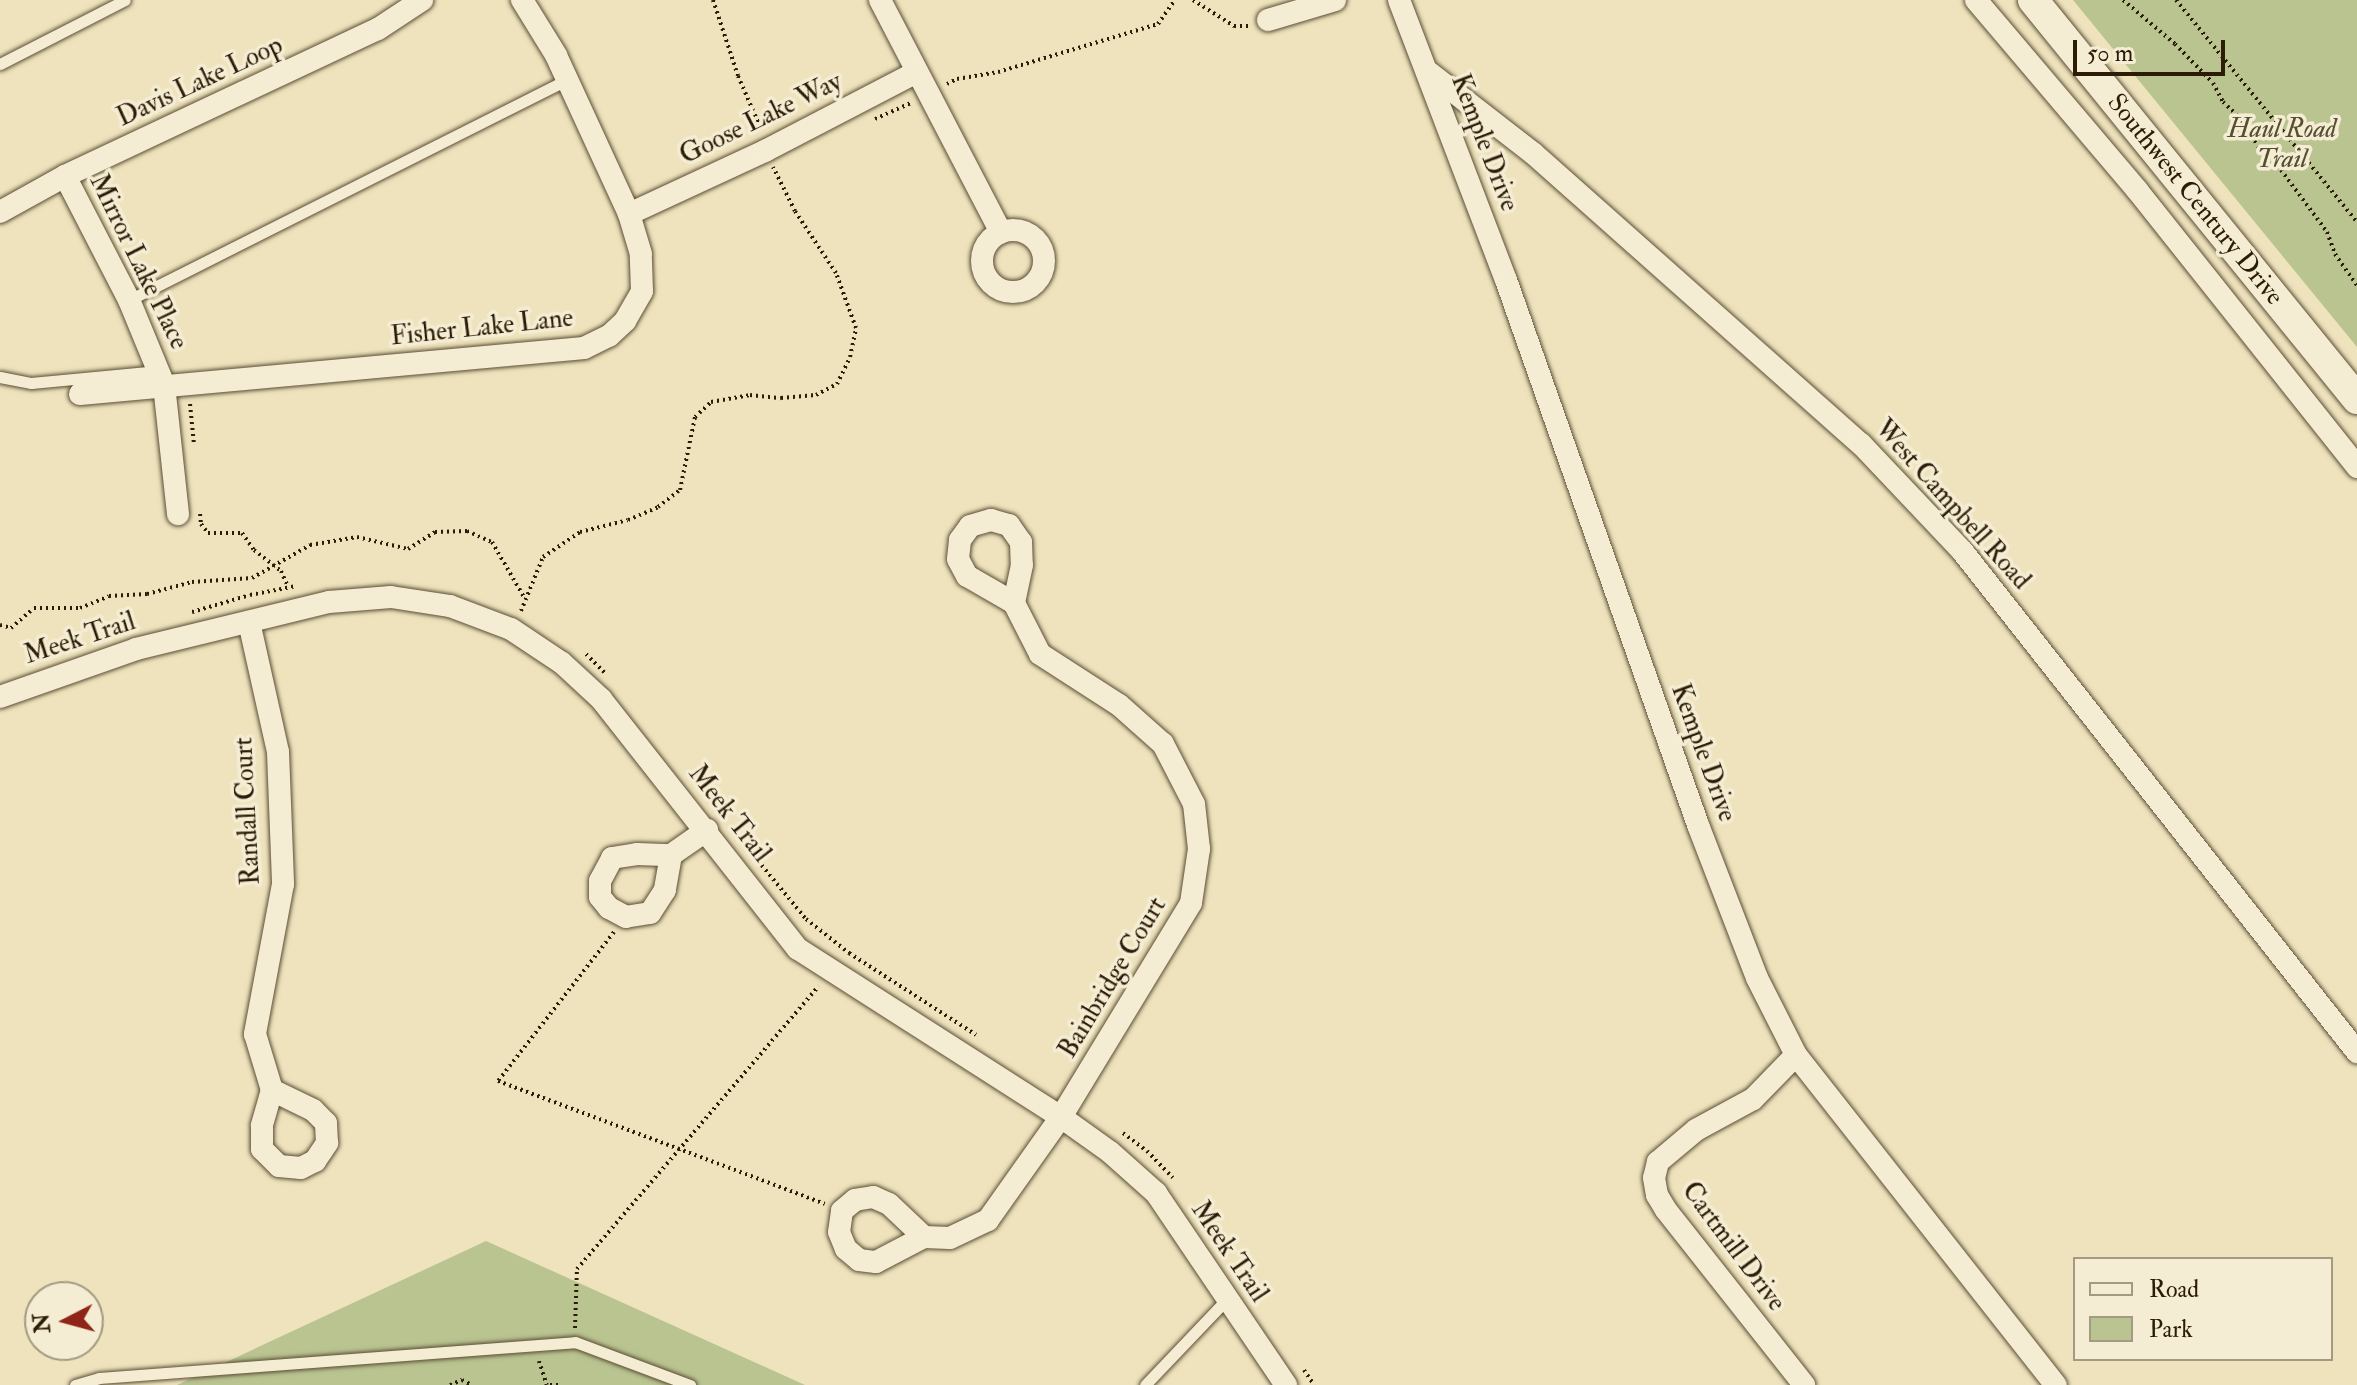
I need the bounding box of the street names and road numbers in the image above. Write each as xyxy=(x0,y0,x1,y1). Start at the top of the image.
street label: Davis Lake Loop xyxy=(112,30,288,134)
street label: Goose Lake Way xyxy=(675,66,847,172)
street label: Kemple Drive xyxy=(1444,70,1524,216)
street label: Southwest Century Drive xyxy=(2100,88,2290,312)
street label: Mirror Lake Place xyxy=(82,169,194,355)
street label: Fisher Lake Lane xyxy=(389,303,575,353)
street label: West Campbell Road xyxy=(1868,414,2036,596)
street label: Meek Trail xyxy=(21,606,139,672)
street label: Kemple Drive xyxy=(1664,680,1742,826)
street label: Randall Court xyxy=(229,736,267,886)
street label: Meek Trail xyxy=(681,759,777,869)
street label: Bainbridge Court xyxy=(1053,892,1173,1064)
street label: Cartmill Drive xyxy=(1674,1176,1792,1318)
street label: Meek Trail xyxy=(1184,1196,1274,1308)

